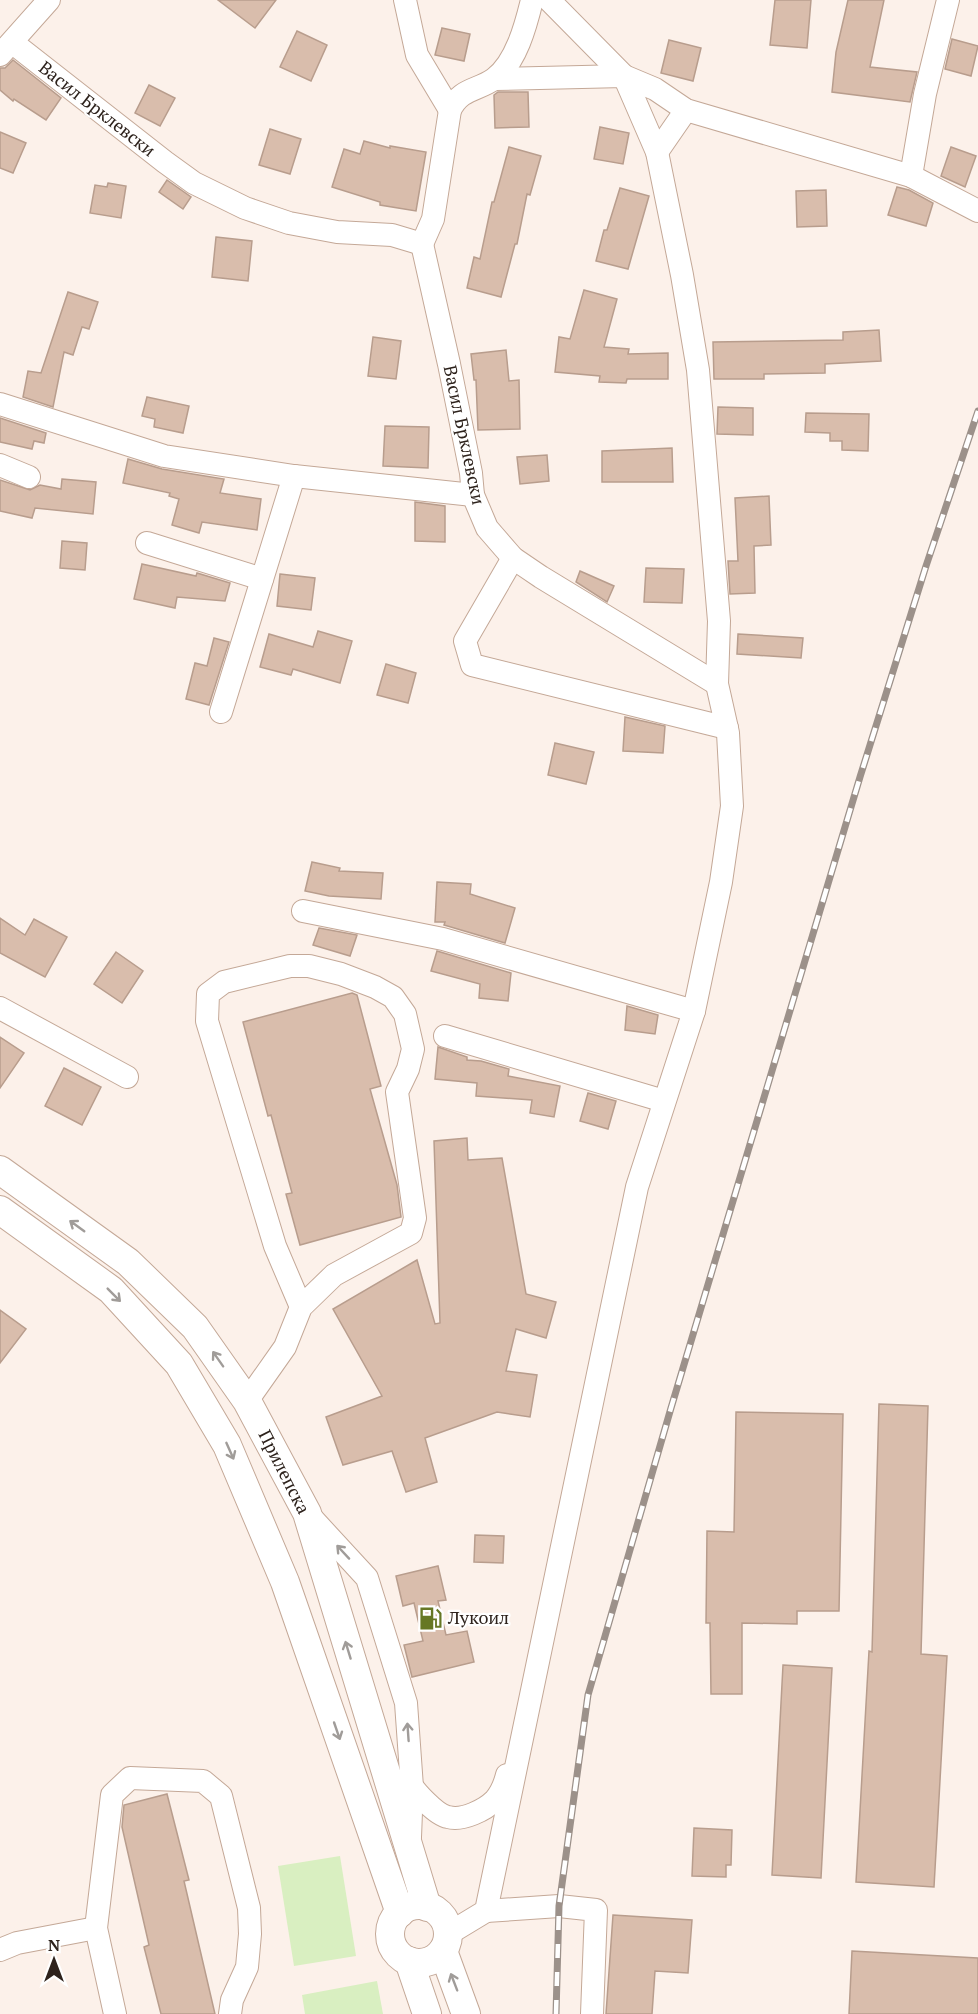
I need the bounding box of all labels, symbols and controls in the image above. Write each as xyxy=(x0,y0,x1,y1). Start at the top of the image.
street label: Васил Брклевски xyxy=(34,55,161,161)
street label: Васил Брклевски xyxy=(438,363,491,507)
one-way arrow xyxy=(70,1220,86,1232)
one-way arrow xyxy=(107,1288,122,1302)
one-way arrow xyxy=(212,1352,224,1368)
street label: Прилепска xyxy=(254,1425,316,1518)
one-way arrow xyxy=(224,1441,236,1459)
one-way arrow xyxy=(336,1545,350,1560)
fuel station icon: Лукоил xyxy=(417,1605,443,1631)
place label: Лукоил xyxy=(447,1605,509,1629)
one-way arrow xyxy=(342,1641,353,1660)
one-way arrow xyxy=(332,1721,343,1740)
one-way arrow xyxy=(402,1722,413,1742)
north arrow xyxy=(24,1930,84,1990)
text: N xyxy=(48,1934,60,1956)
one-way arrow xyxy=(448,1974,459,1992)

